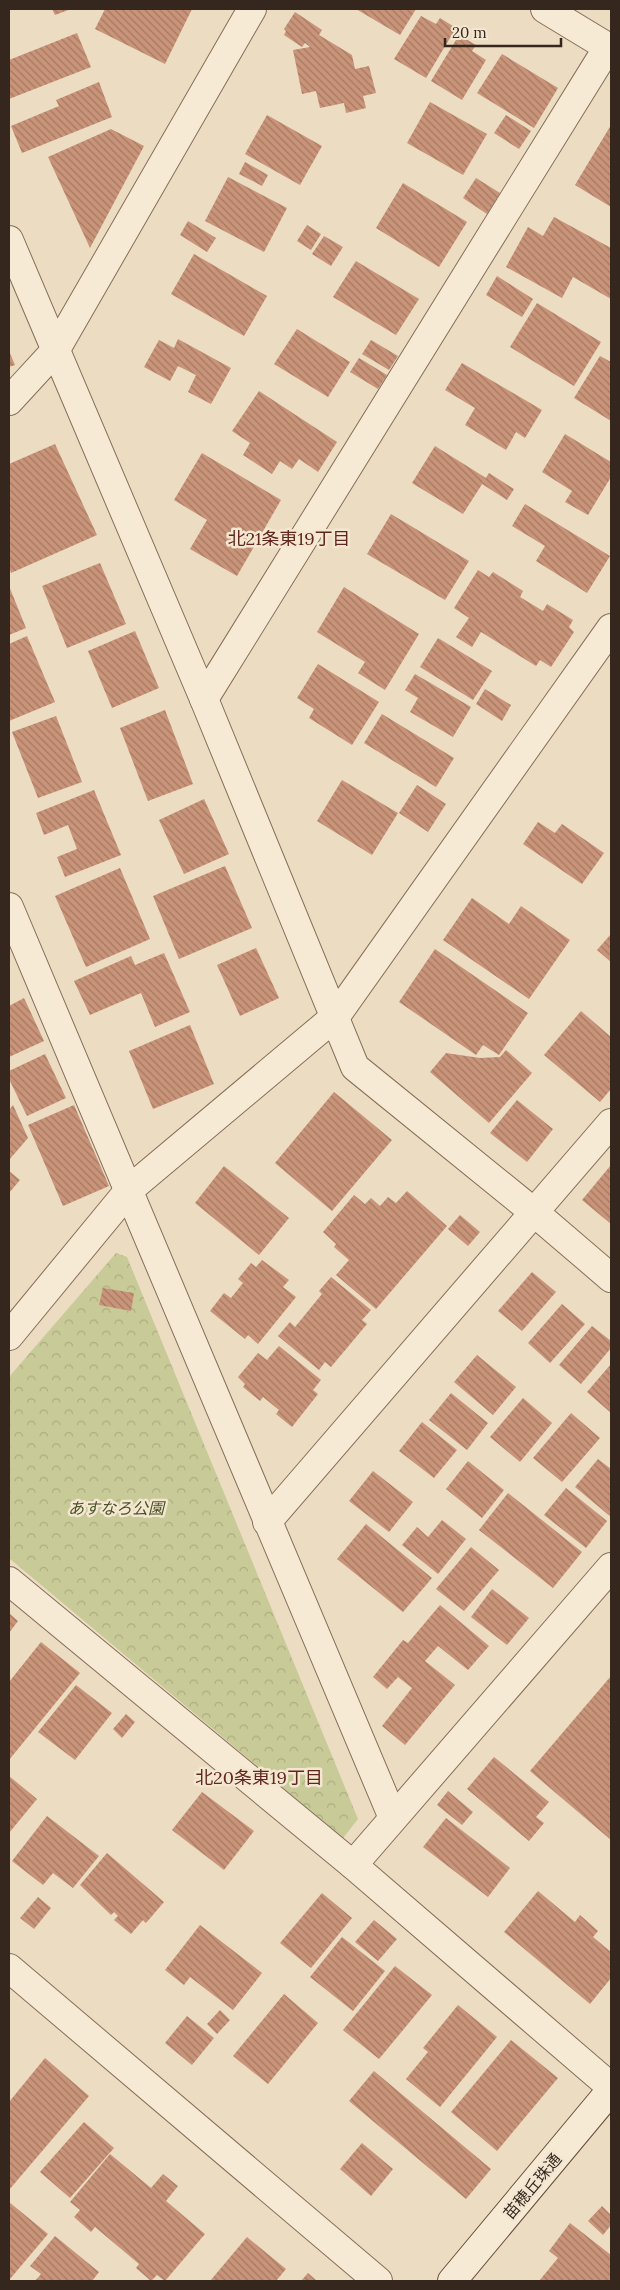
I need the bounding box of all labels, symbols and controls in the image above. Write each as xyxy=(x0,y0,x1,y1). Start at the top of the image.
scale bar xyxy=(445,15,561,47)
text: 20 m xyxy=(452,23,487,42)
district label: 北21条東19丁目 xyxy=(227,527,351,550)
park label: あすなろ公園 xyxy=(68,1498,166,1518)
district label: 北20条東19丁目 xyxy=(195,1766,323,1789)
street label: 苗穂丘珠通 xyxy=(499,2149,565,2223)

